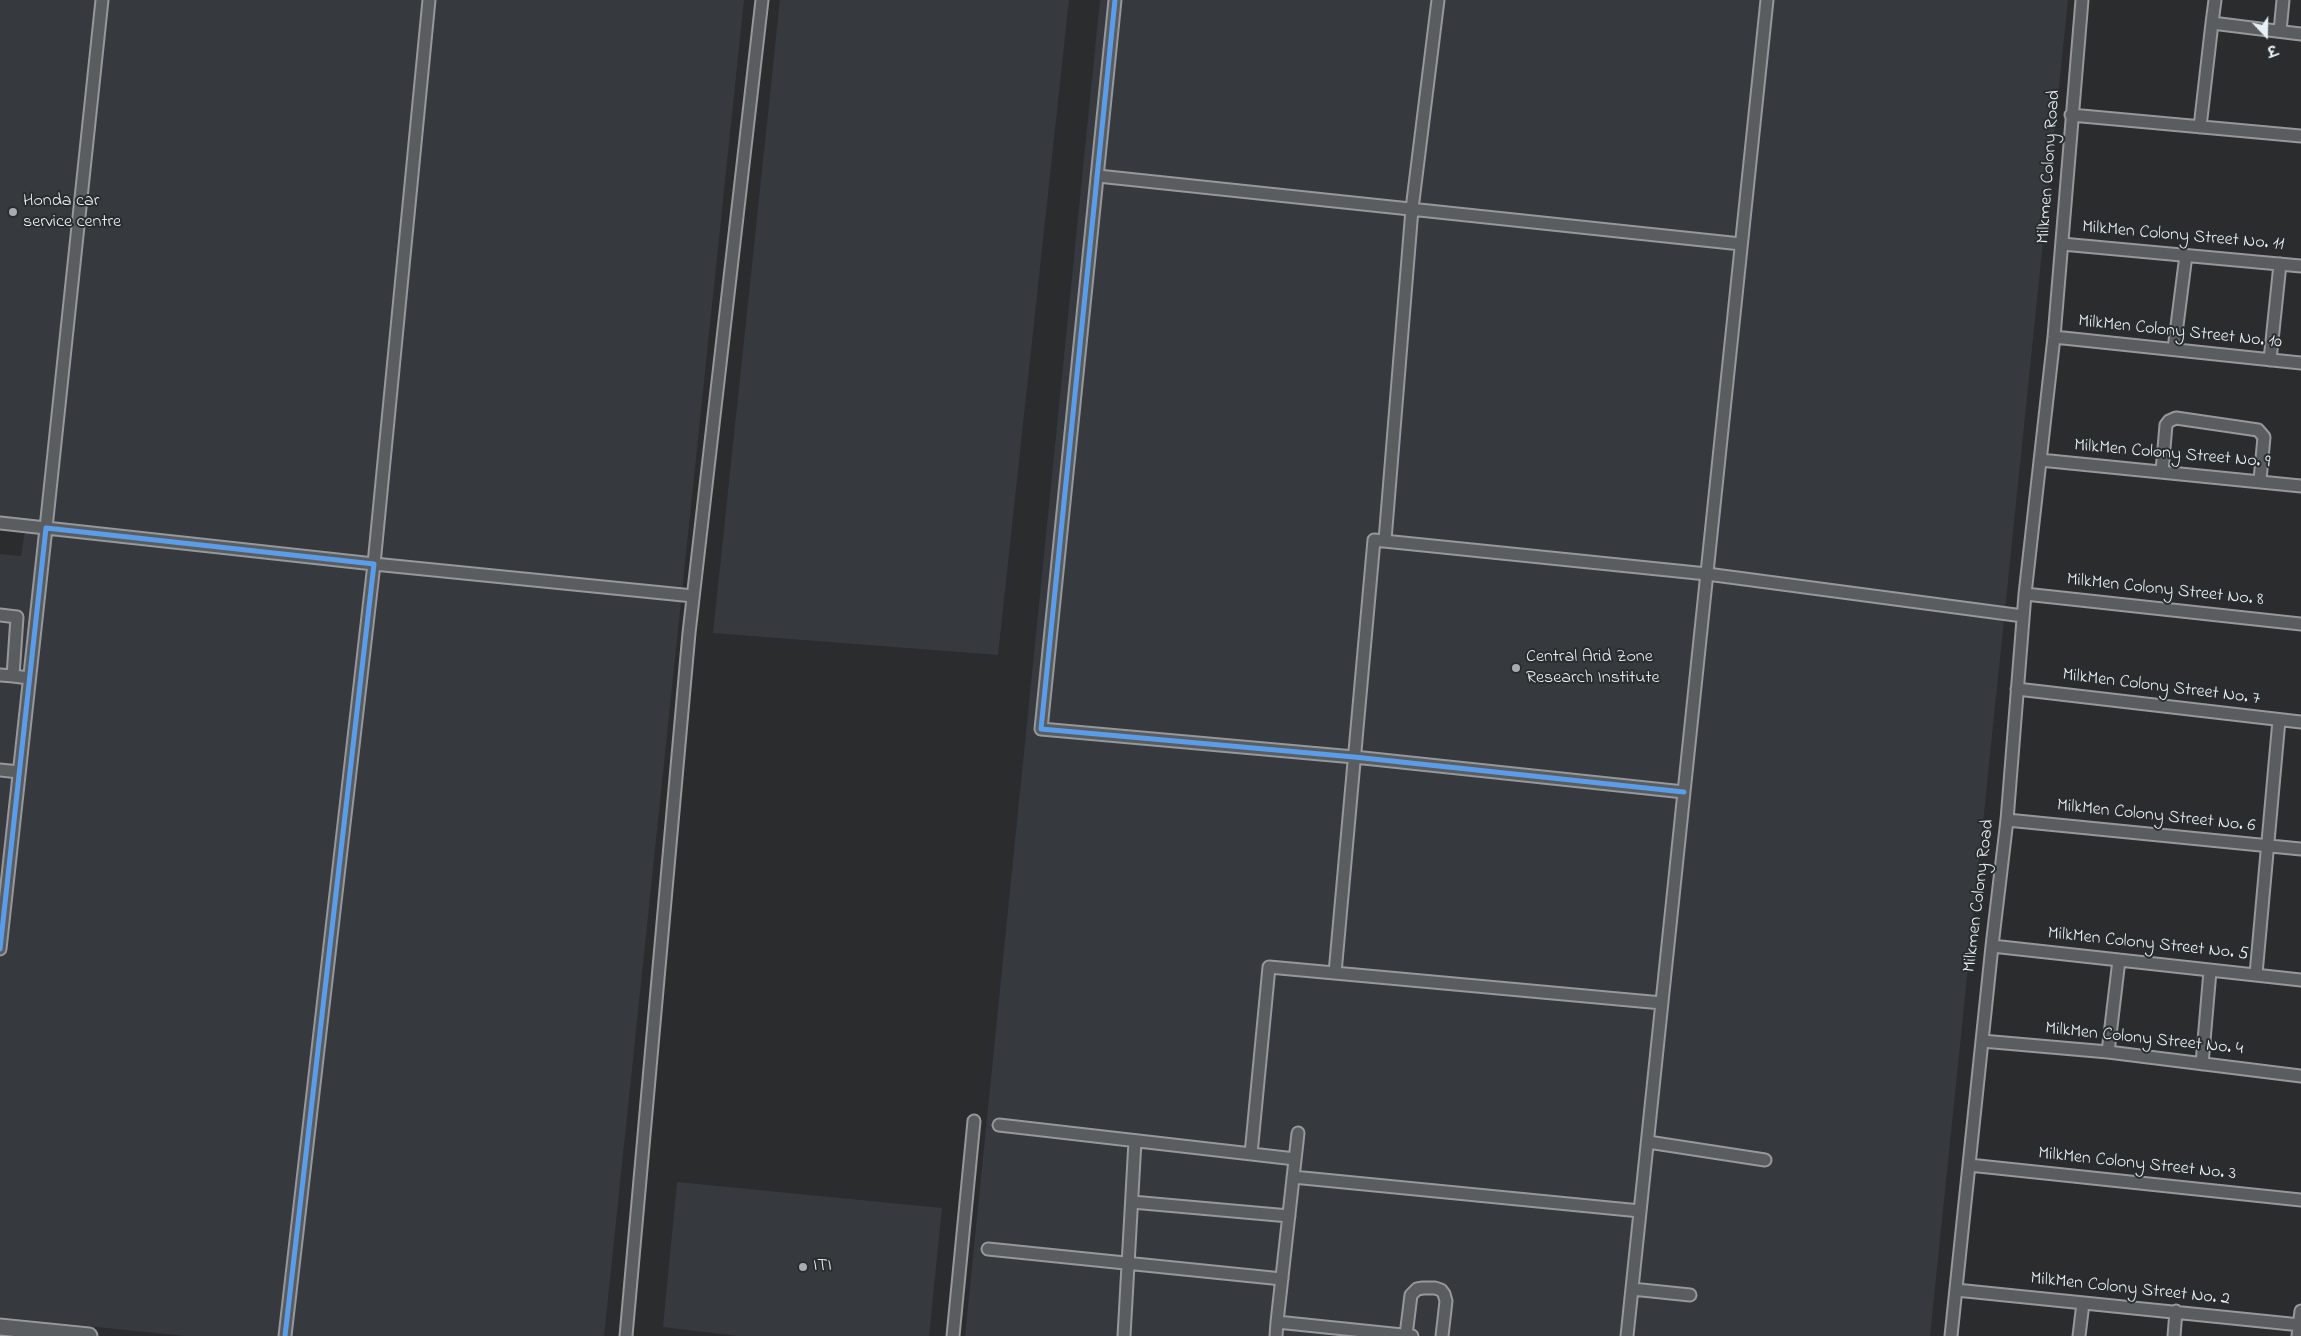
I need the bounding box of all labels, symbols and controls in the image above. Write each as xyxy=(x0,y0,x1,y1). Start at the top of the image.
north arrow xyxy=(2241,10,2291,60)
text: उ xyxy=(2263,38,2280,61)
street label: Milkmen Colony Road xyxy=(2034,89,2066,245)
place label: Honda car service centre xyxy=(23,191,121,233)
marker: Honda car service centre xyxy=(7,206,19,218)
street label: MilkMen Colony Street No. 11 xyxy=(2081,217,2285,257)
street label: MilkMen Colony Street No. 10 xyxy=(2077,312,2283,354)
street label: MilkMen Colony Street No. 9 xyxy=(2073,436,2271,474)
street label: MilkMen Colony Street No. 8 xyxy=(2065,570,2265,612)
place label: Central Arid Zone Research Institute xyxy=(1526,647,1660,690)
marker: Central Arid Zone Research Institute xyxy=(1510,662,1522,674)
street label: MilkMen Colony Street No. 7 xyxy=(2061,665,2261,711)
street label: MilkMen Colony Street No. 6 xyxy=(2056,796,2256,838)
street label: Milkmen Colony Road xyxy=(1960,818,2000,974)
street label: MilkMen Colony Street No. 5 xyxy=(2047,924,2249,966)
street label: MilkMen Colony Street No. 4 xyxy=(2044,1019,2244,1061)
street label: MilkMen Colony Street No. 3 xyxy=(2037,1144,2237,1186)
place label: ITI xyxy=(813,1256,832,1278)
marker: ITI xyxy=(797,1261,809,1273)
street label: MilkMen Colony Street No. 2 xyxy=(2029,1269,2231,1311)

